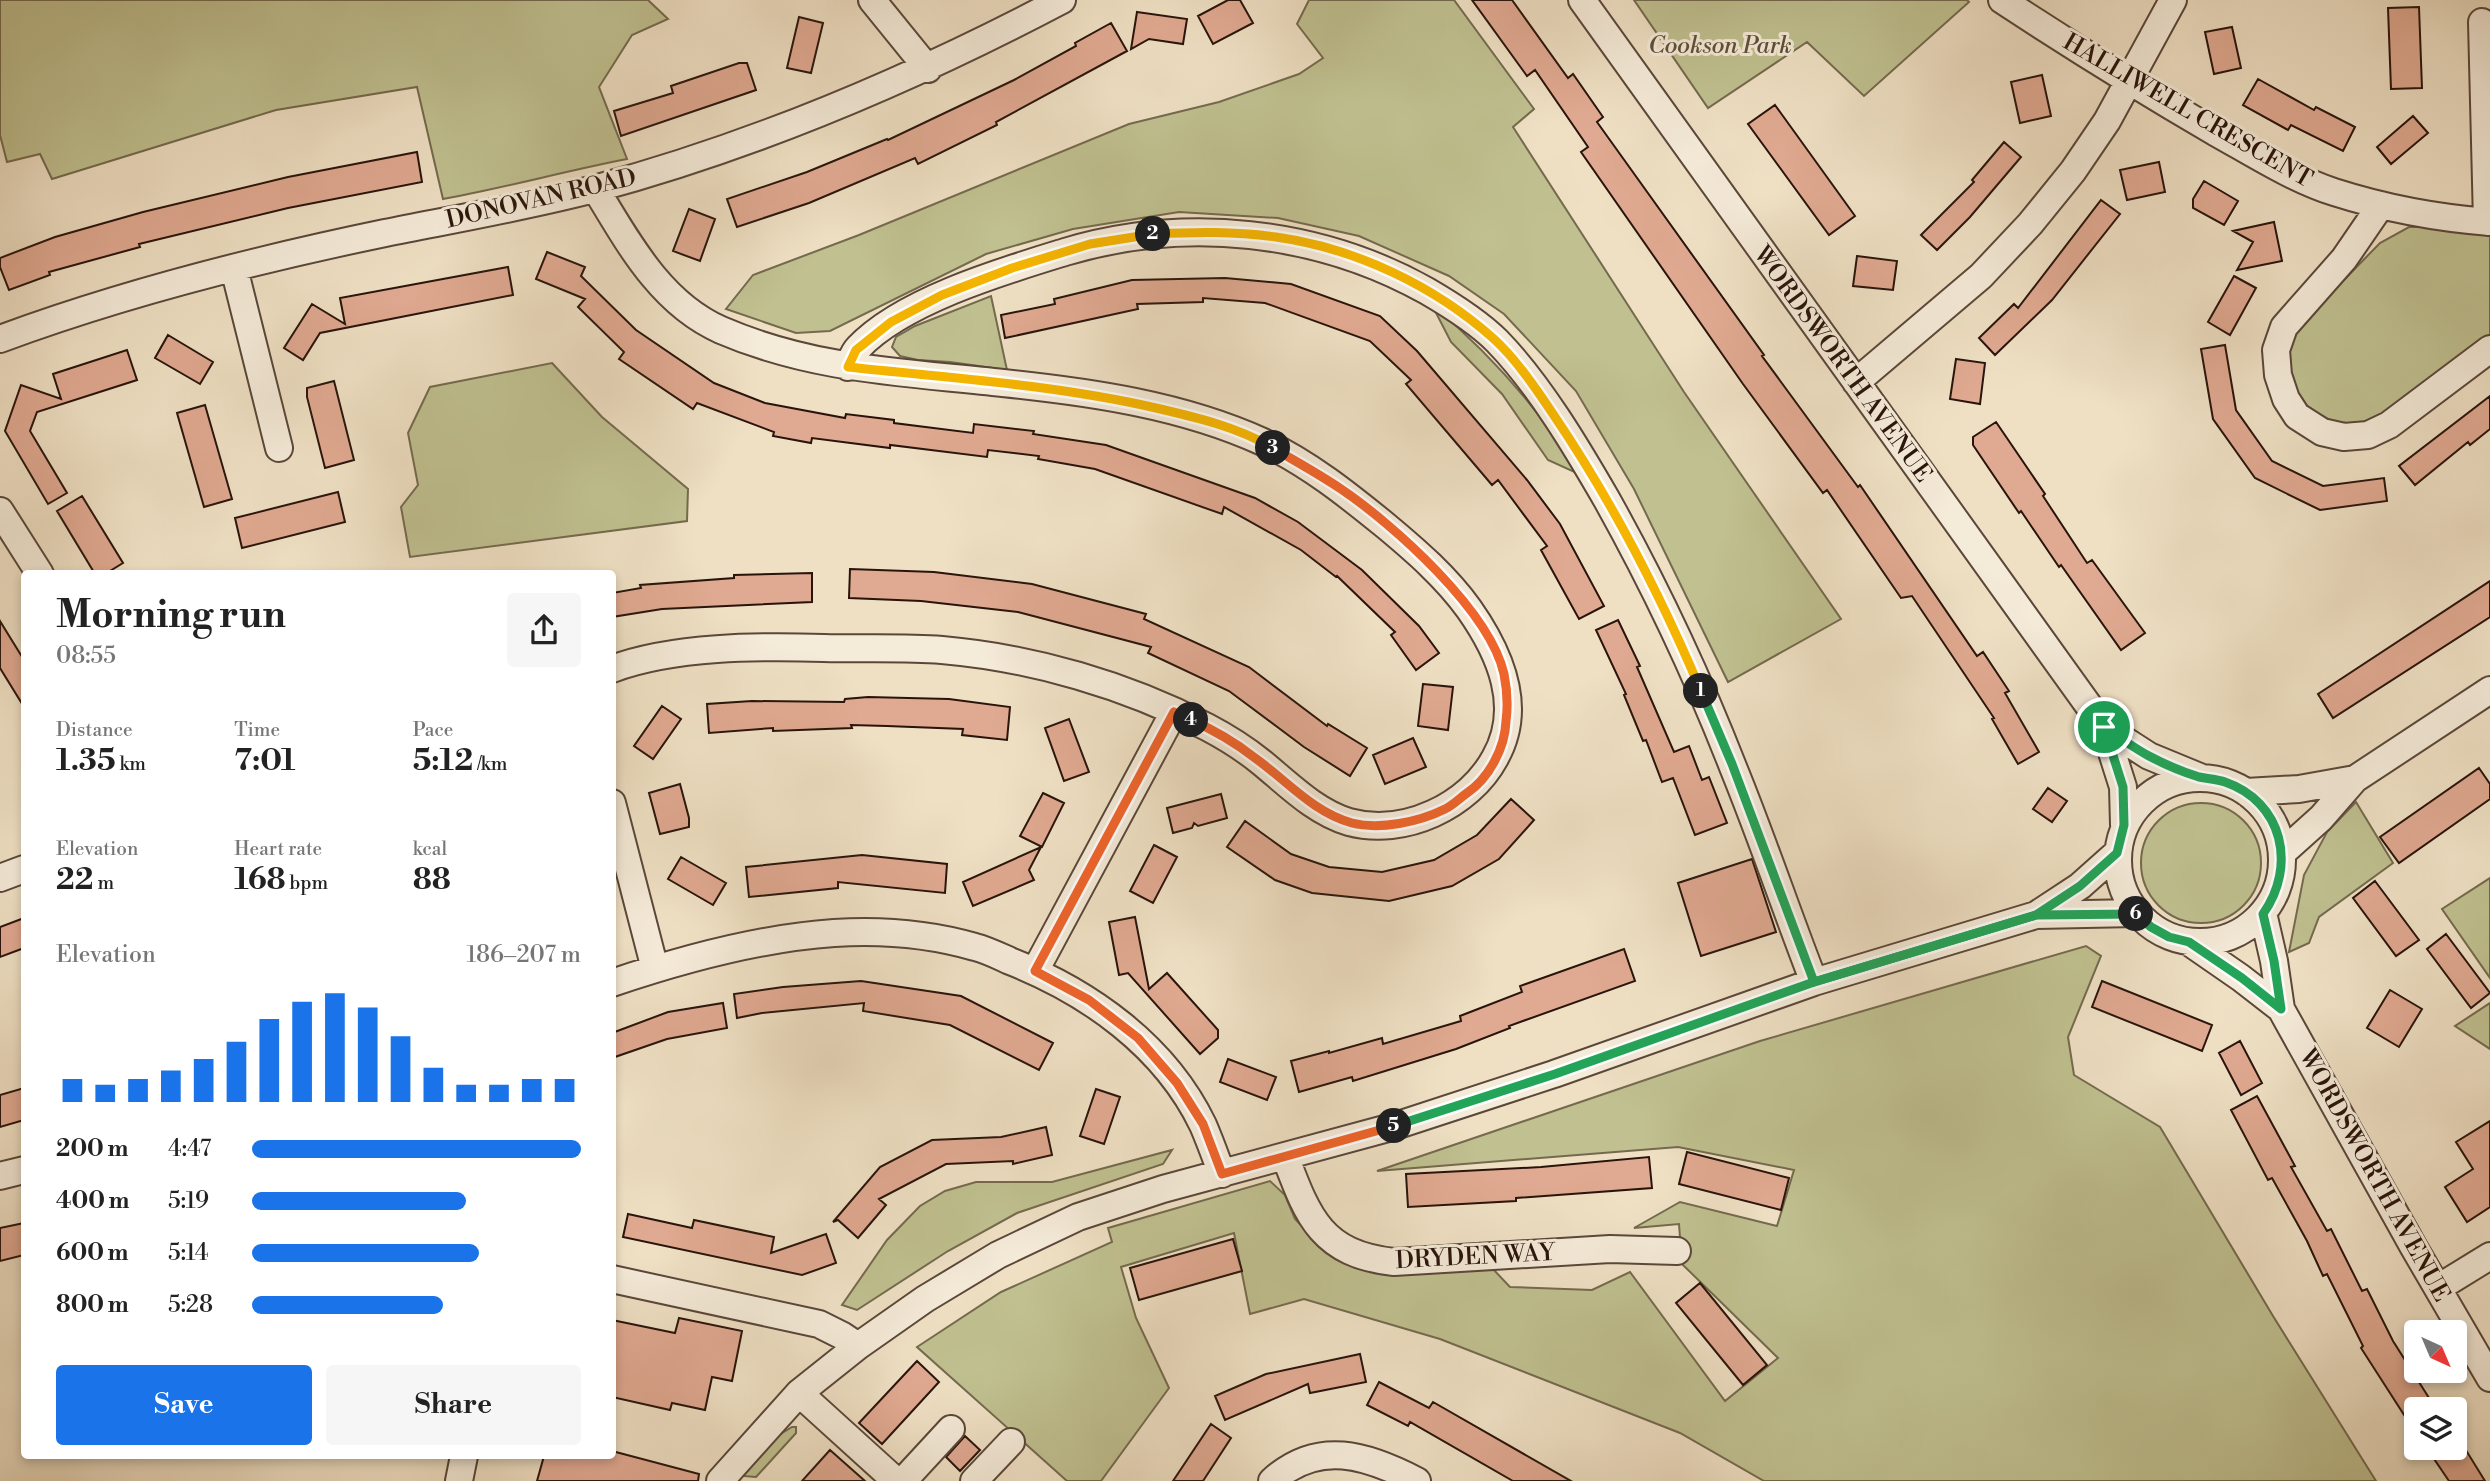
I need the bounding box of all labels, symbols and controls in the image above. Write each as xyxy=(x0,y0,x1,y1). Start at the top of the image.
street label: HALLIWELL CRESCENT xyxy=(2057,27,2318,195)
park label: Cookson Park xyxy=(1648,31,1792,61)
street label: DONOVAN ROAD xyxy=(443,162,639,235)
pin: 2 xyxy=(1136,216,1170,252)
text: 2 xyxy=(1147,221,1158,245)
street label: WORDSWORTH AVENUE xyxy=(1746,240,1938,488)
pin: 3 xyxy=(1256,430,1290,466)
text: 3 xyxy=(1267,435,1278,459)
text: Morning run xyxy=(56,592,286,639)
button: share xyxy=(507,593,581,667)
text: 08:55 xyxy=(56,642,116,670)
pin: 1 xyxy=(1684,674,1718,708)
text: 1 xyxy=(1696,678,1705,702)
pin xyxy=(2074,697,2134,757)
pin: 4 xyxy=(1174,702,1208,738)
text: 4 xyxy=(1184,707,1197,731)
icon: arrive xyxy=(2085,708,2123,746)
text: Distance xyxy=(56,718,133,742)
text: Time xyxy=(234,718,280,742)
text: Pace xyxy=(413,718,453,742)
text: 1.35 xyxy=(56,742,116,780)
text: 7:01 xyxy=(234,742,295,780)
text: 5:12 xyxy=(413,742,473,780)
text: km xyxy=(116,752,146,776)
text: /km xyxy=(473,752,507,776)
text: Elevation xyxy=(56,837,138,861)
text: Heart rate xyxy=(234,837,322,861)
text: kcal xyxy=(413,837,447,861)
text: 22 xyxy=(56,861,94,899)
text: 168 xyxy=(234,861,286,899)
text: 88 xyxy=(413,861,451,899)
text: m xyxy=(94,871,114,895)
text: bpm xyxy=(286,871,328,895)
pin: 6 xyxy=(2118,897,2154,932)
text: 6 xyxy=(2130,901,2141,925)
text: Elevation xyxy=(56,941,156,969)
text: 186–207 m xyxy=(467,941,581,969)
street label: WORDSWORTH AVENUE xyxy=(2292,1043,2456,1307)
pin: 5 xyxy=(1376,1108,1412,1144)
text: 5 xyxy=(1388,1113,1399,1137)
text: 200 m xyxy=(56,1135,128,1163)
text: 4:47 xyxy=(168,1135,211,1163)
text: 400 m xyxy=(56,1187,129,1215)
text: 5:19 xyxy=(168,1187,209,1215)
street label: DRYDEN WAY xyxy=(1394,1238,1557,1276)
text: 600 m xyxy=(56,1239,129,1267)
text: 5:14 xyxy=(168,1239,209,1267)
text: 800 m xyxy=(56,1291,129,1319)
text: 5:28 xyxy=(168,1291,213,1319)
north arrow xyxy=(2404,1320,2468,1382)
map controls xyxy=(2404,1320,2467,1460)
button: Save xyxy=(56,1365,312,1445)
button: Share xyxy=(326,1365,581,1445)
button: layers xyxy=(2404,1397,2467,1460)

